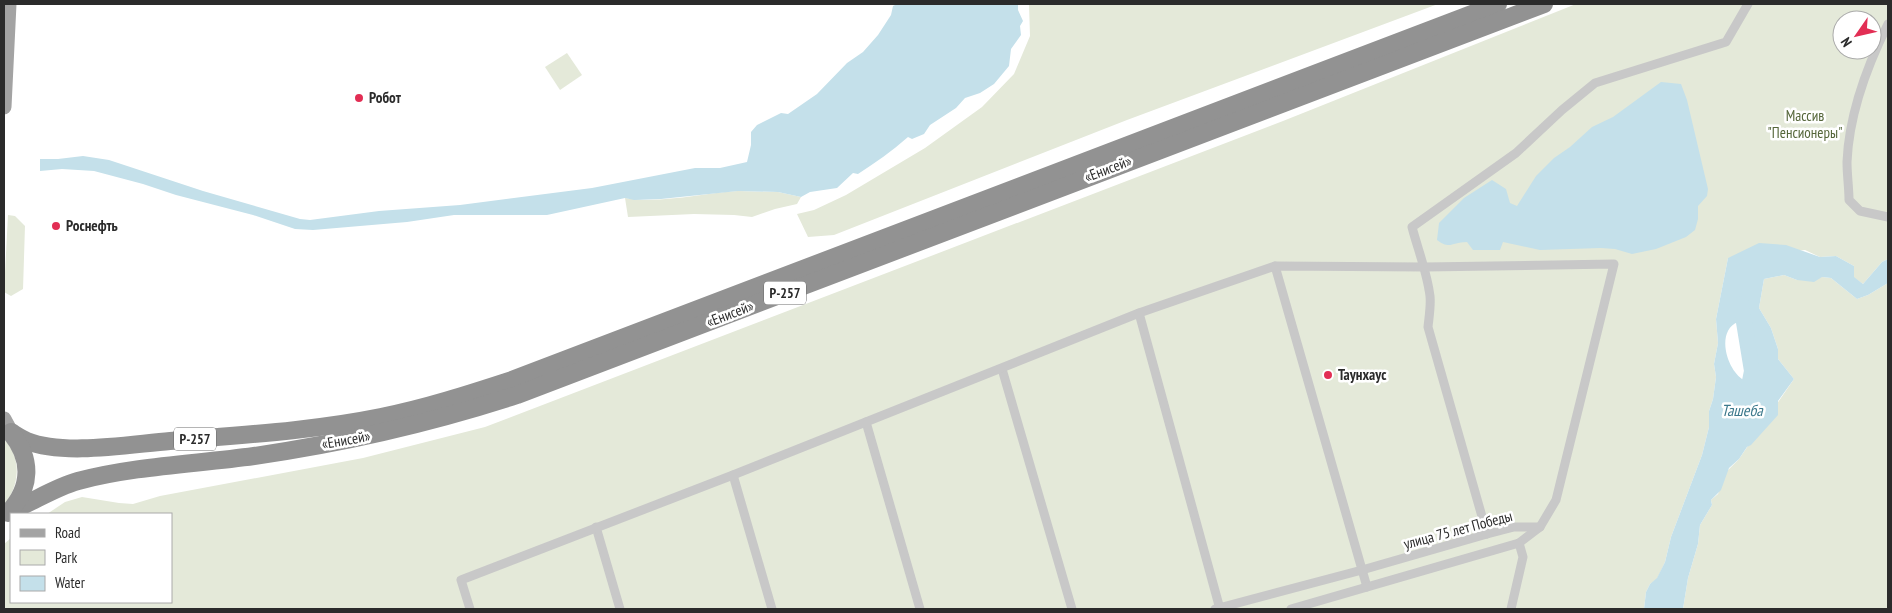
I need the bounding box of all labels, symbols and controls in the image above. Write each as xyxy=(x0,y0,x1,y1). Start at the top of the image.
north arrow xyxy=(1832,10,1882,60)
text: N xyxy=(1837,34,1856,50)
place label: Робот xyxy=(369,88,402,107)
marker: Робот xyxy=(353,92,365,104)
park label: Массив "Пенсионеры" xyxy=(1768,106,1842,142)
street label: «Енисей» xyxy=(1082,151,1134,186)
place label: Роснефть xyxy=(66,216,118,235)
marker: Роснефть xyxy=(50,220,62,232)
road number: Р-257 xyxy=(764,282,806,304)
street label: «Енисей» xyxy=(704,296,756,331)
place label: Таунхаус xyxy=(1338,365,1387,384)
marker: Таунхаус xyxy=(1322,369,1334,381)
water label: Ташеба xyxy=(1721,400,1764,420)
street label: «Енисей» xyxy=(320,426,372,453)
road number: Р-257 xyxy=(174,428,216,450)
street label: улица 75 лет Победы xyxy=(1401,506,1514,553)
legend xyxy=(10,513,172,603)
text: Road xyxy=(55,523,81,542)
text: Park xyxy=(55,548,77,567)
text: Water xyxy=(55,573,86,592)

